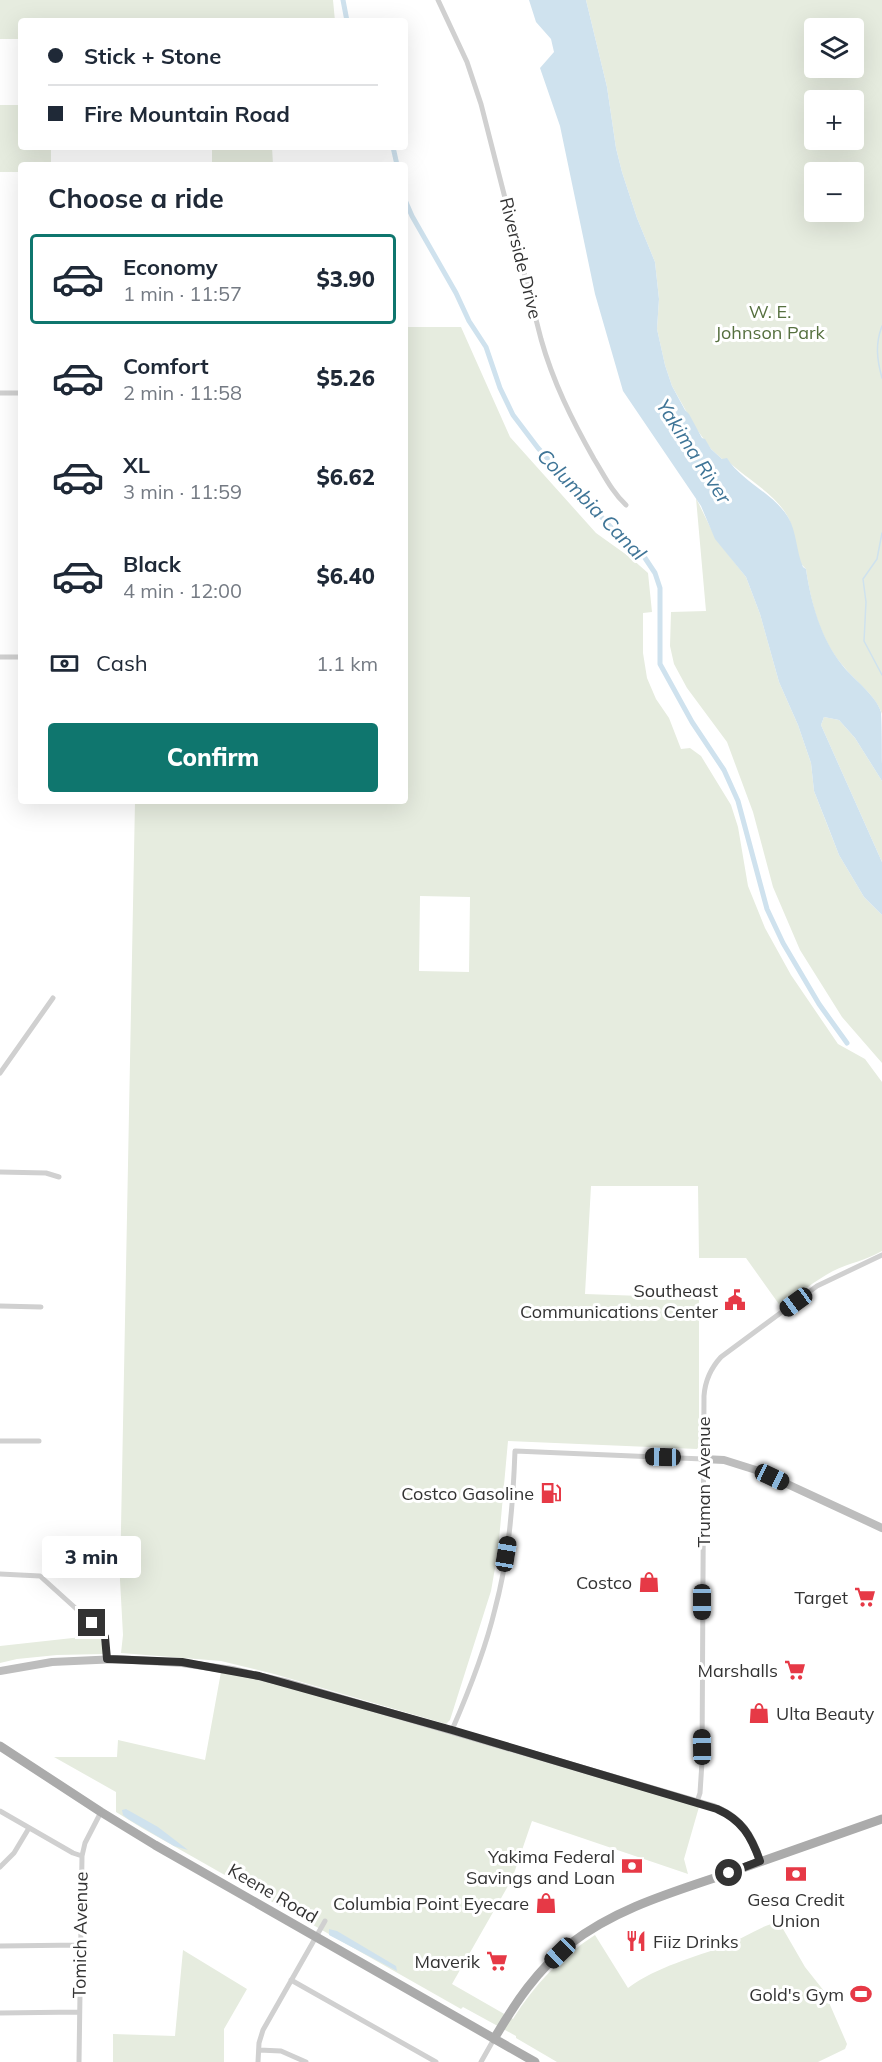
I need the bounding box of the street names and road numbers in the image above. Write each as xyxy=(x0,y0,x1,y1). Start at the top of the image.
street label: Riverside Drive xyxy=(495,195,547,321)
street label: Truman Avenue xyxy=(692,1417,715,1547)
street label: Keene Road xyxy=(224,1858,322,1928)
street label: Tomich Avenue xyxy=(67,1871,93,1999)

